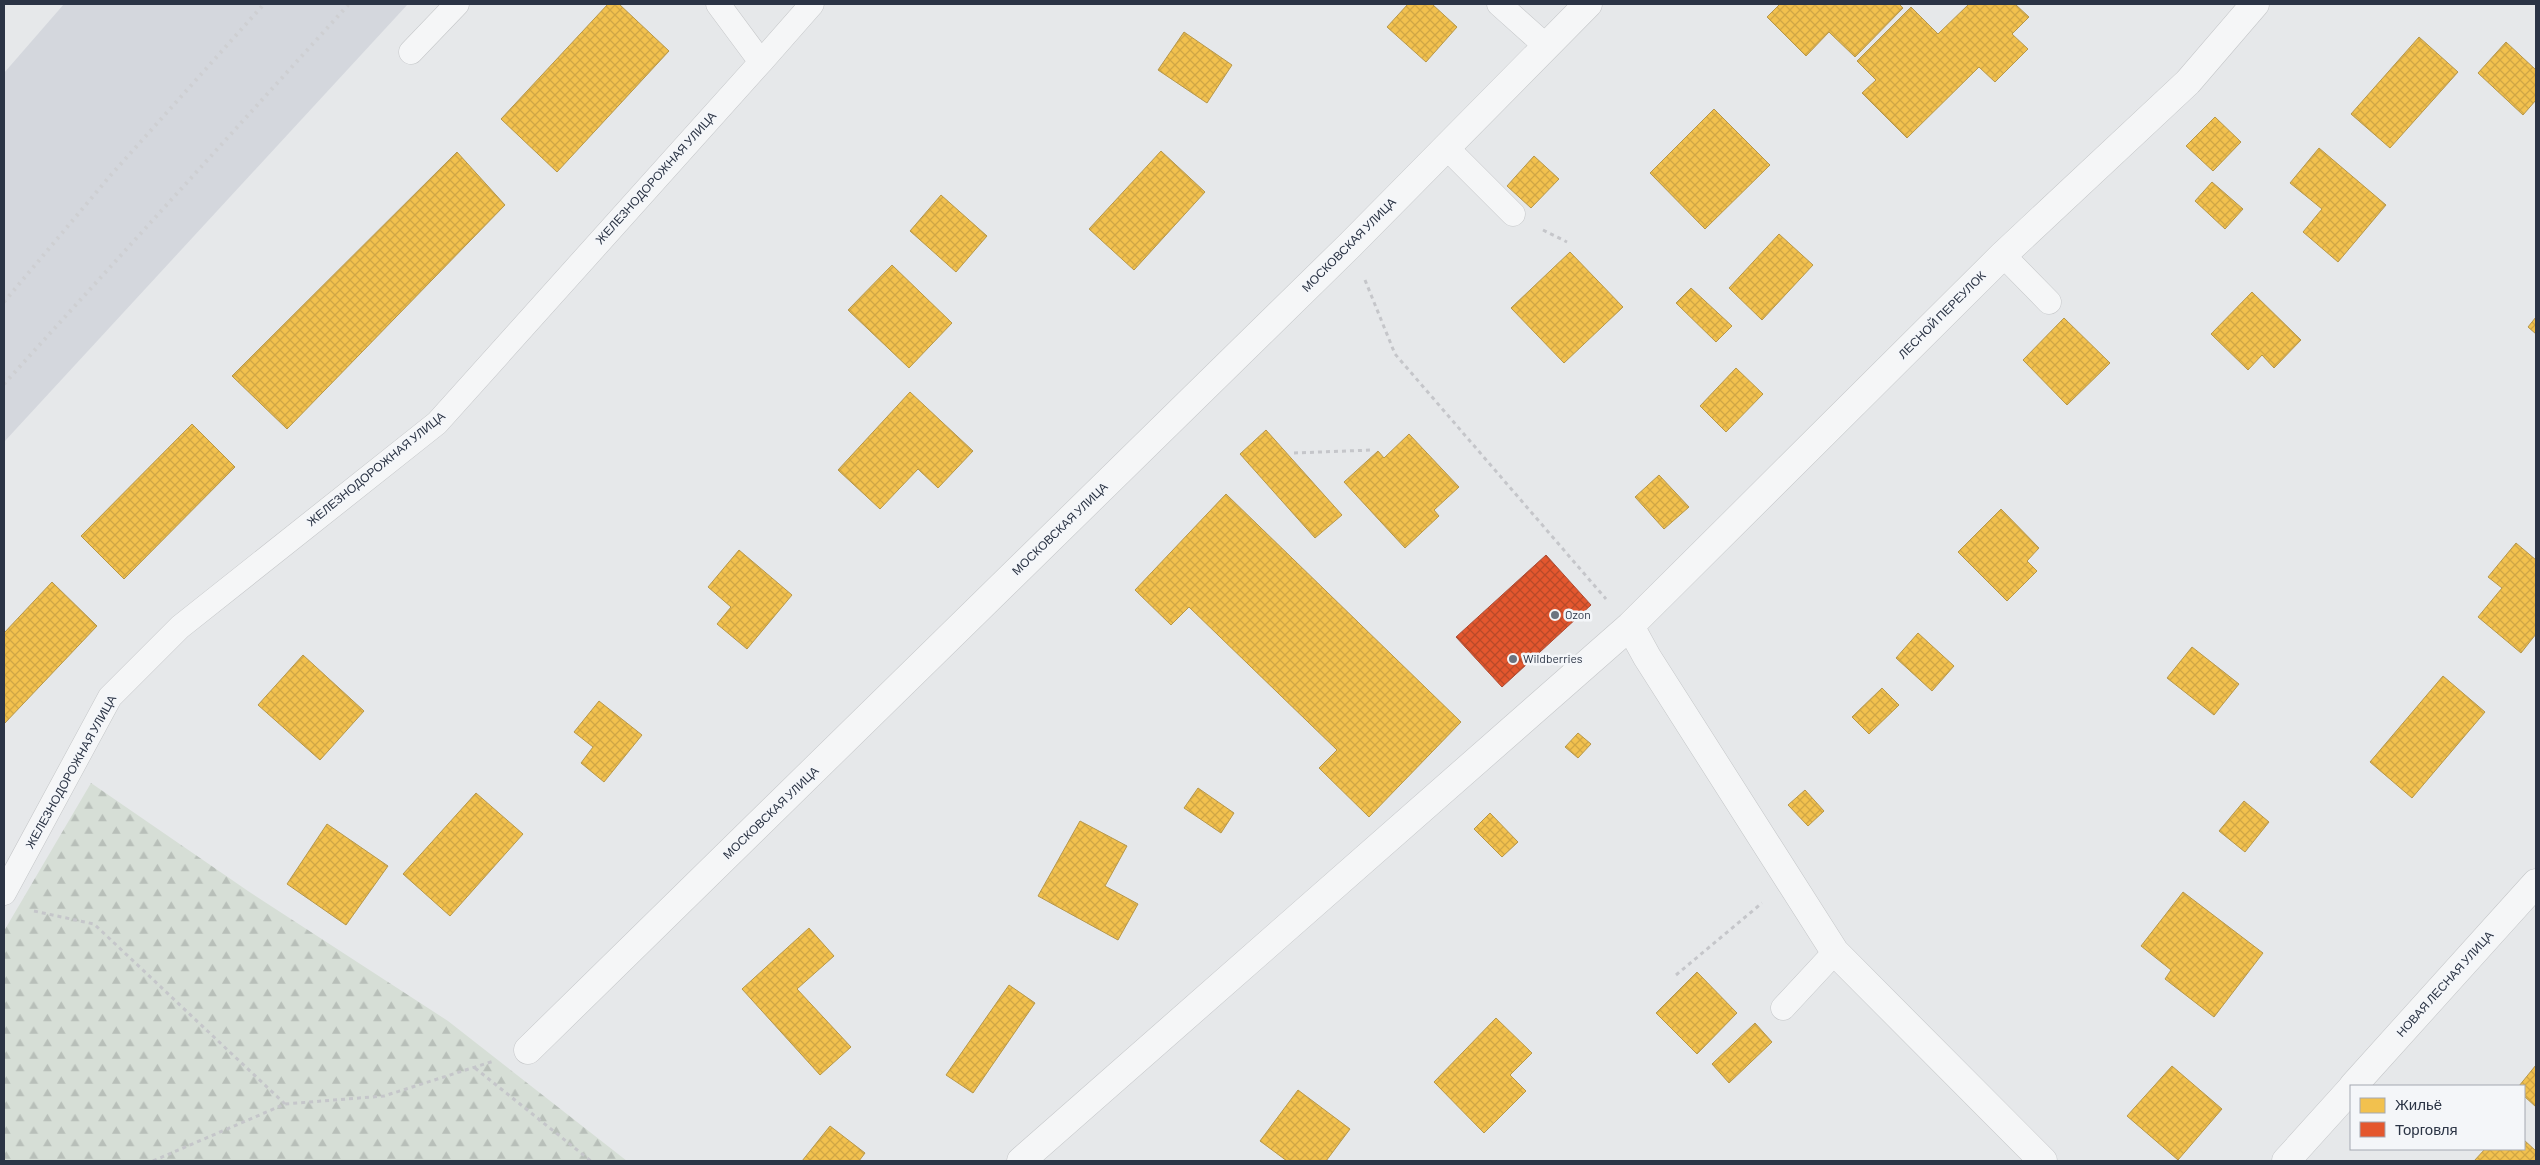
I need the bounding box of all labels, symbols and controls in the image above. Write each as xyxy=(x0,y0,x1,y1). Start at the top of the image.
street label: ЖЕЛЕЗНОДОРОЖНАЯ УЛИЦА xyxy=(592,108,719,247)
street label: МОСКОВСКАЯ УЛИЦА xyxy=(1298,194,1399,295)
street label: ЛЕСНОЙ ПЕРЕУЛОК xyxy=(1895,268,1988,361)
street label: ЖЕЛЕЗНОДОРОЖНАЯ УЛИЦА xyxy=(304,408,448,529)
street label: МОСКОВСКАЯ УЛИЦА xyxy=(1009,479,1111,578)
place label: Ozon xyxy=(1565,607,1591,621)
marker: Ozon xyxy=(1549,609,1561,621)
place label: Wildberries xyxy=(1523,651,1583,665)
marker: Wildberries xyxy=(1507,653,1519,665)
street label: ЖЕЛЕЗНОДОРОЖНАЯ УЛИЦА xyxy=(22,692,119,851)
street label: МОСКОВСКАЯ УЛИЦА xyxy=(720,763,822,862)
street label: НОВАЯ ЛЕСНАЯ УЛИЦА xyxy=(2393,928,2496,1040)
legend xyxy=(2350,1085,2525,1150)
text: Жильё xyxy=(2395,1095,2442,1113)
text: Торговля xyxy=(2395,1120,2458,1138)

